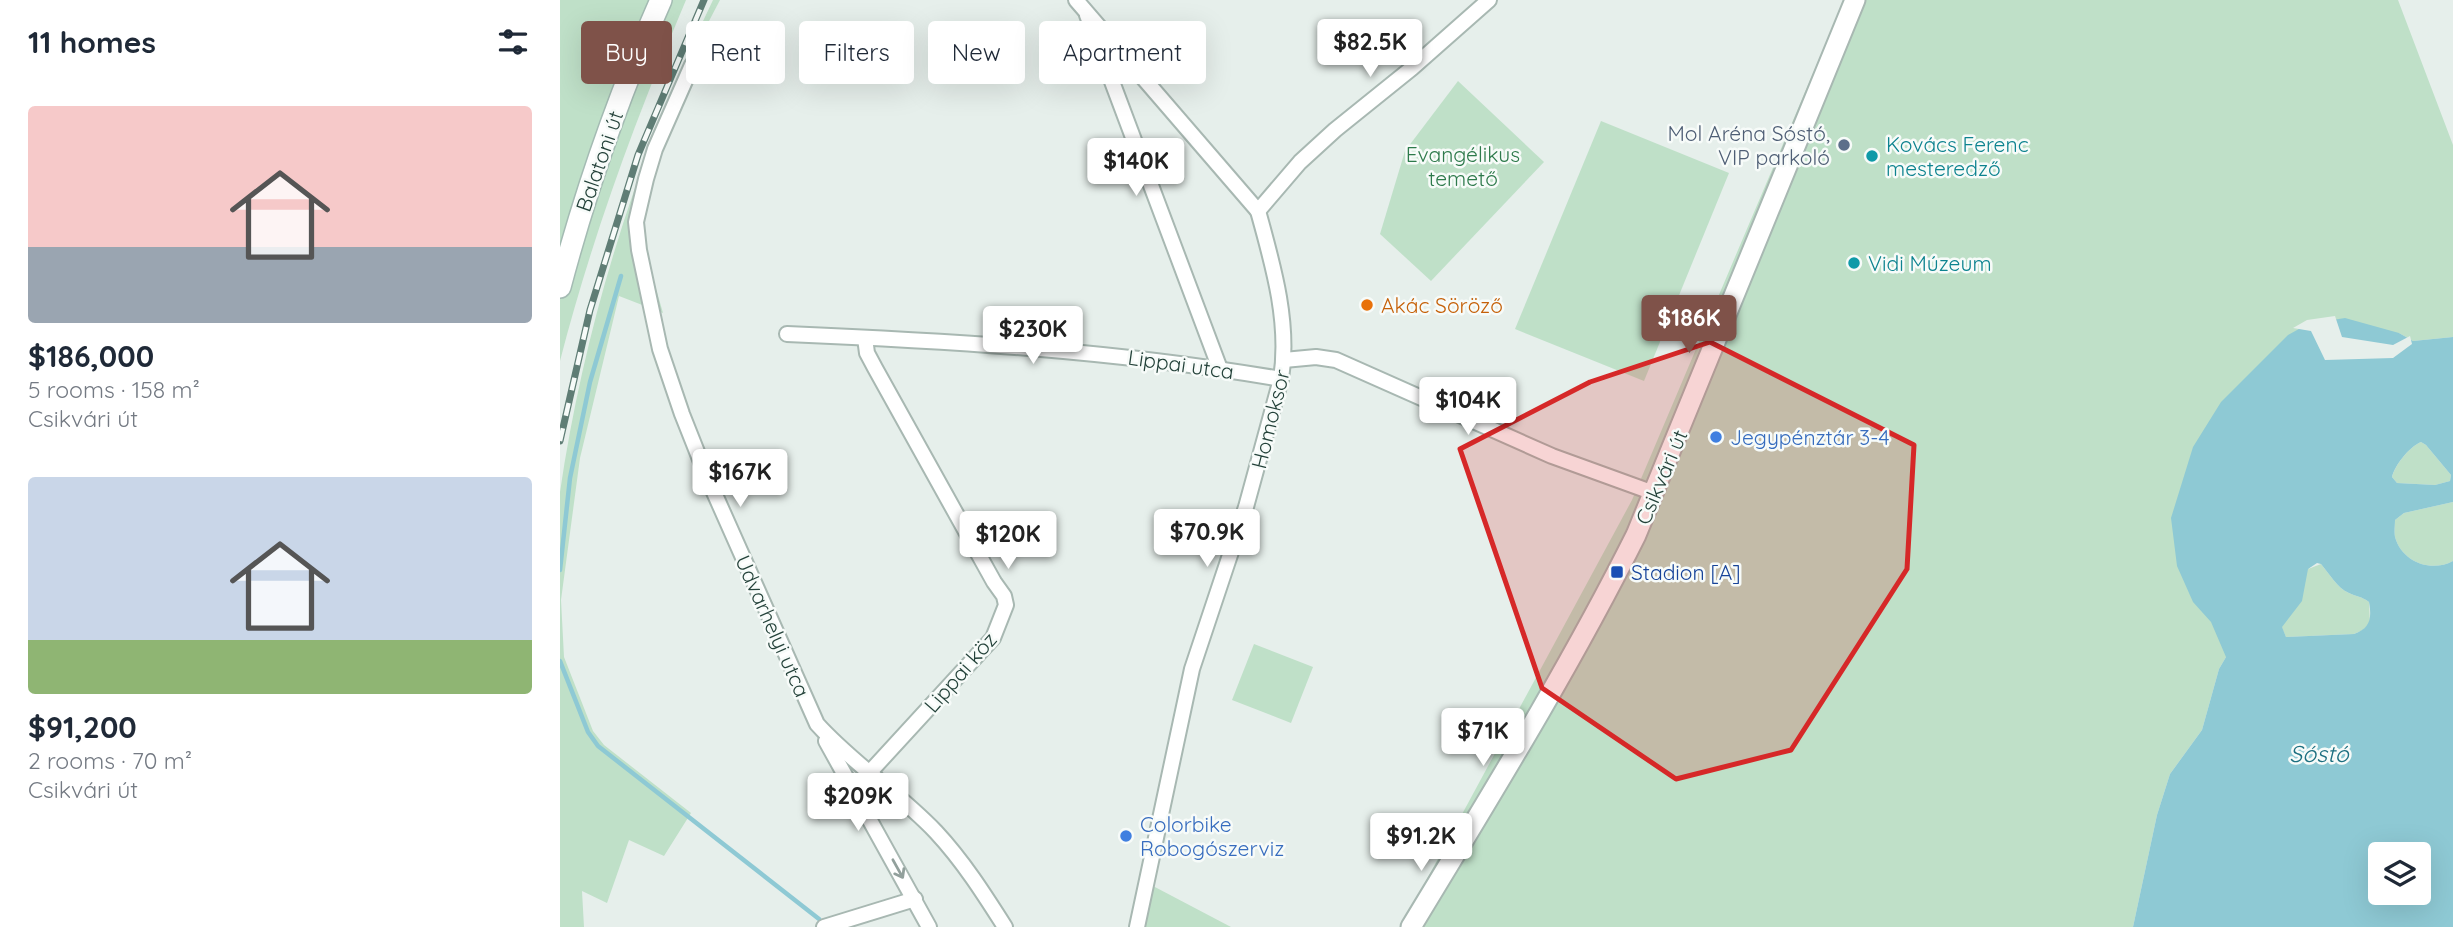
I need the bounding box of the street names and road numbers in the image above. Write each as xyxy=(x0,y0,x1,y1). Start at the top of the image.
street label: Balatoni út xyxy=(570,107,628,215)
street label: Lippai utca xyxy=(1126,344,1236,384)
street label: Homoksor xyxy=(1245,367,1295,471)
street label: Csikvári út xyxy=(1629,426,1693,528)
street label: Udvarhelyi utca xyxy=(730,551,816,701)
street label: Lippai köz xyxy=(918,627,1002,717)

